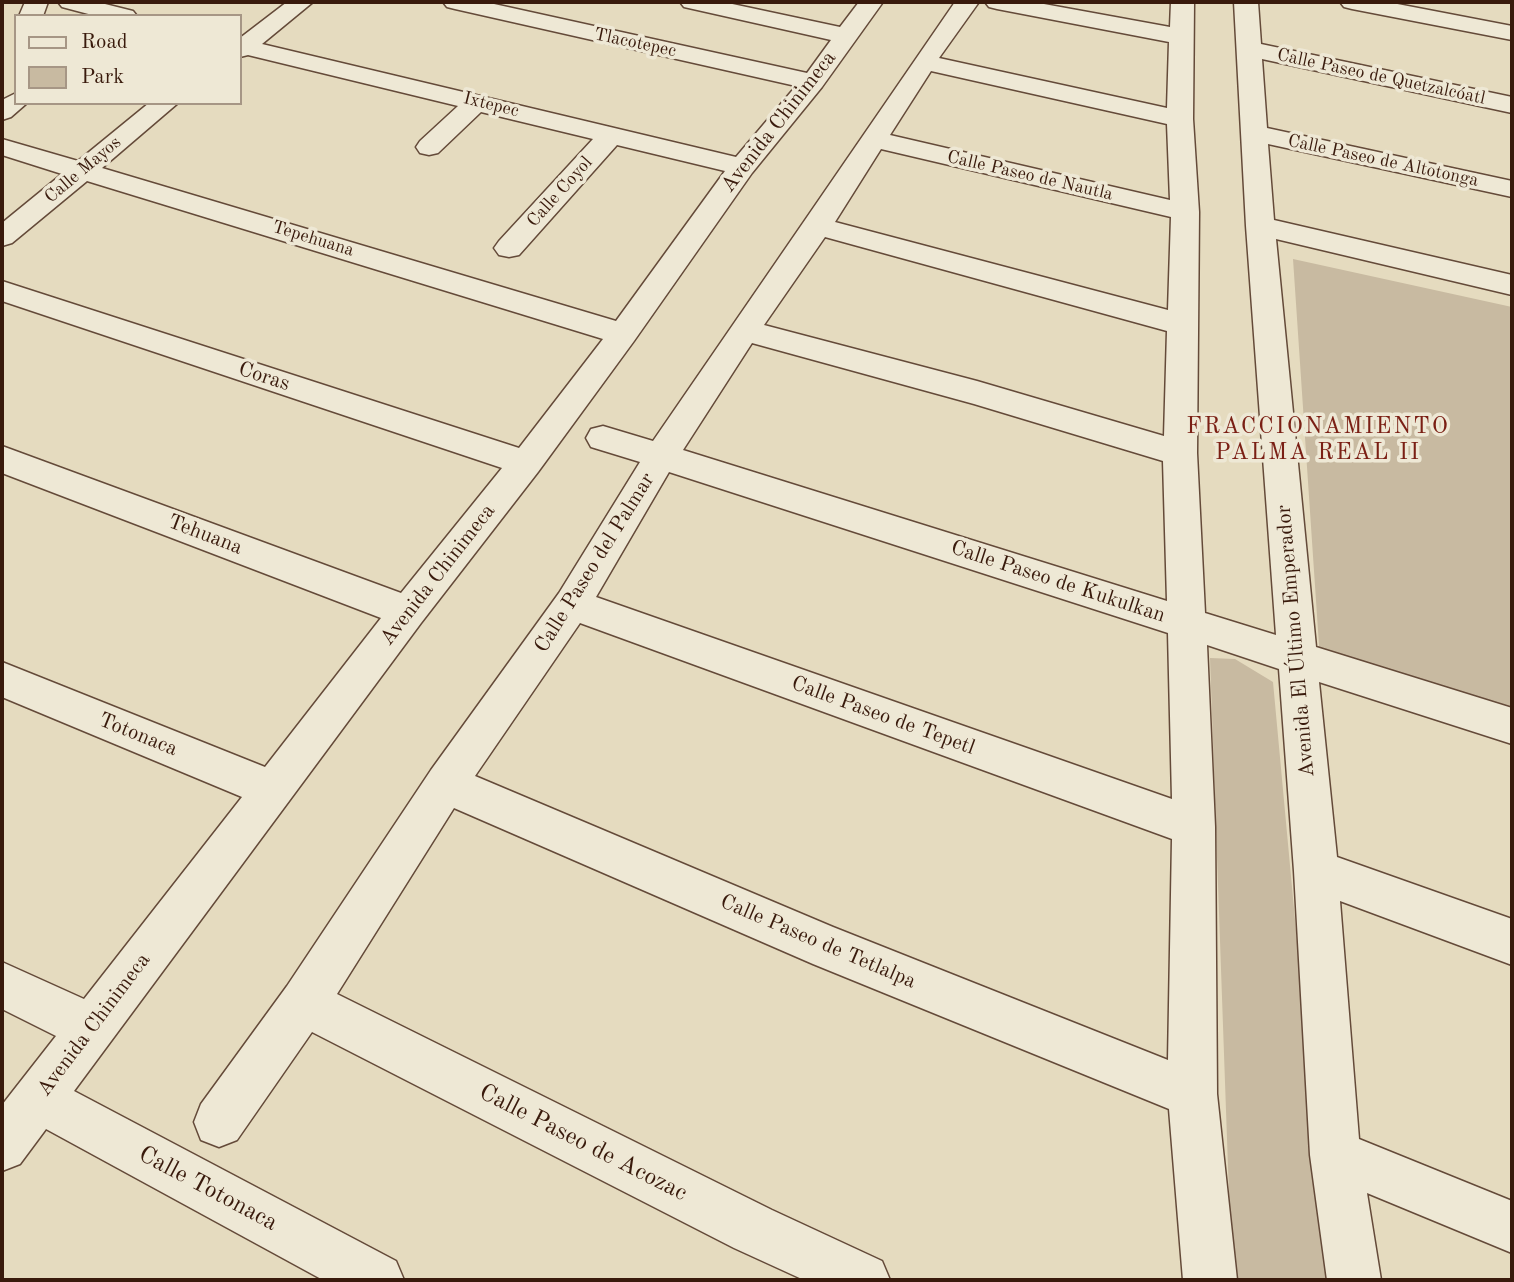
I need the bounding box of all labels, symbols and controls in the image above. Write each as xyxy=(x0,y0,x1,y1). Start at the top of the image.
legend xyxy=(14,14,242,105)
street label: Tlacotepec xyxy=(592,24,678,62)
text: Road xyxy=(81,32,128,53)
street label: Calle Paseo de Quetzalcóatl xyxy=(1275,44,1487,110)
street label: Avenida Chinimeca xyxy=(716,46,842,198)
text: Park xyxy=(81,67,124,88)
street label: Ixtepec xyxy=(461,88,521,122)
street label: Calle Paseo de Altotonga xyxy=(1286,130,1480,192)
street label: Calle Mayos xyxy=(40,132,126,208)
street label: Calle Paseo de Nautla xyxy=(945,146,1115,206)
street label: Calle Coyol xyxy=(523,152,597,232)
street label: Tepehuana xyxy=(269,216,357,262)
street label: Coras xyxy=(235,357,293,397)
district label: FRACCIONAMIENTO PALMA REAL II xyxy=(1188,413,1448,467)
street label: Calle Paseo del Palmar xyxy=(529,468,661,658)
street label: Avenida Chinimeca xyxy=(375,499,501,651)
street label: Avenida El Último Emperador xyxy=(1272,504,1320,778)
street label: Tehuana xyxy=(164,509,246,561)
street label: Calle Paseo de Kukulkan xyxy=(948,535,1168,629)
street label: Calle Paseo de Tepetl xyxy=(788,671,978,761)
street label: Totonaca xyxy=(95,708,181,762)
street label: Calle Paseo de Tetlalpa xyxy=(716,889,920,995)
street label: Avenida Chinimeca xyxy=(32,948,156,1102)
street label: Calle Paseo de Acozac xyxy=(474,1078,692,1208)
street label: Calle Totonaca xyxy=(133,1140,283,1238)

